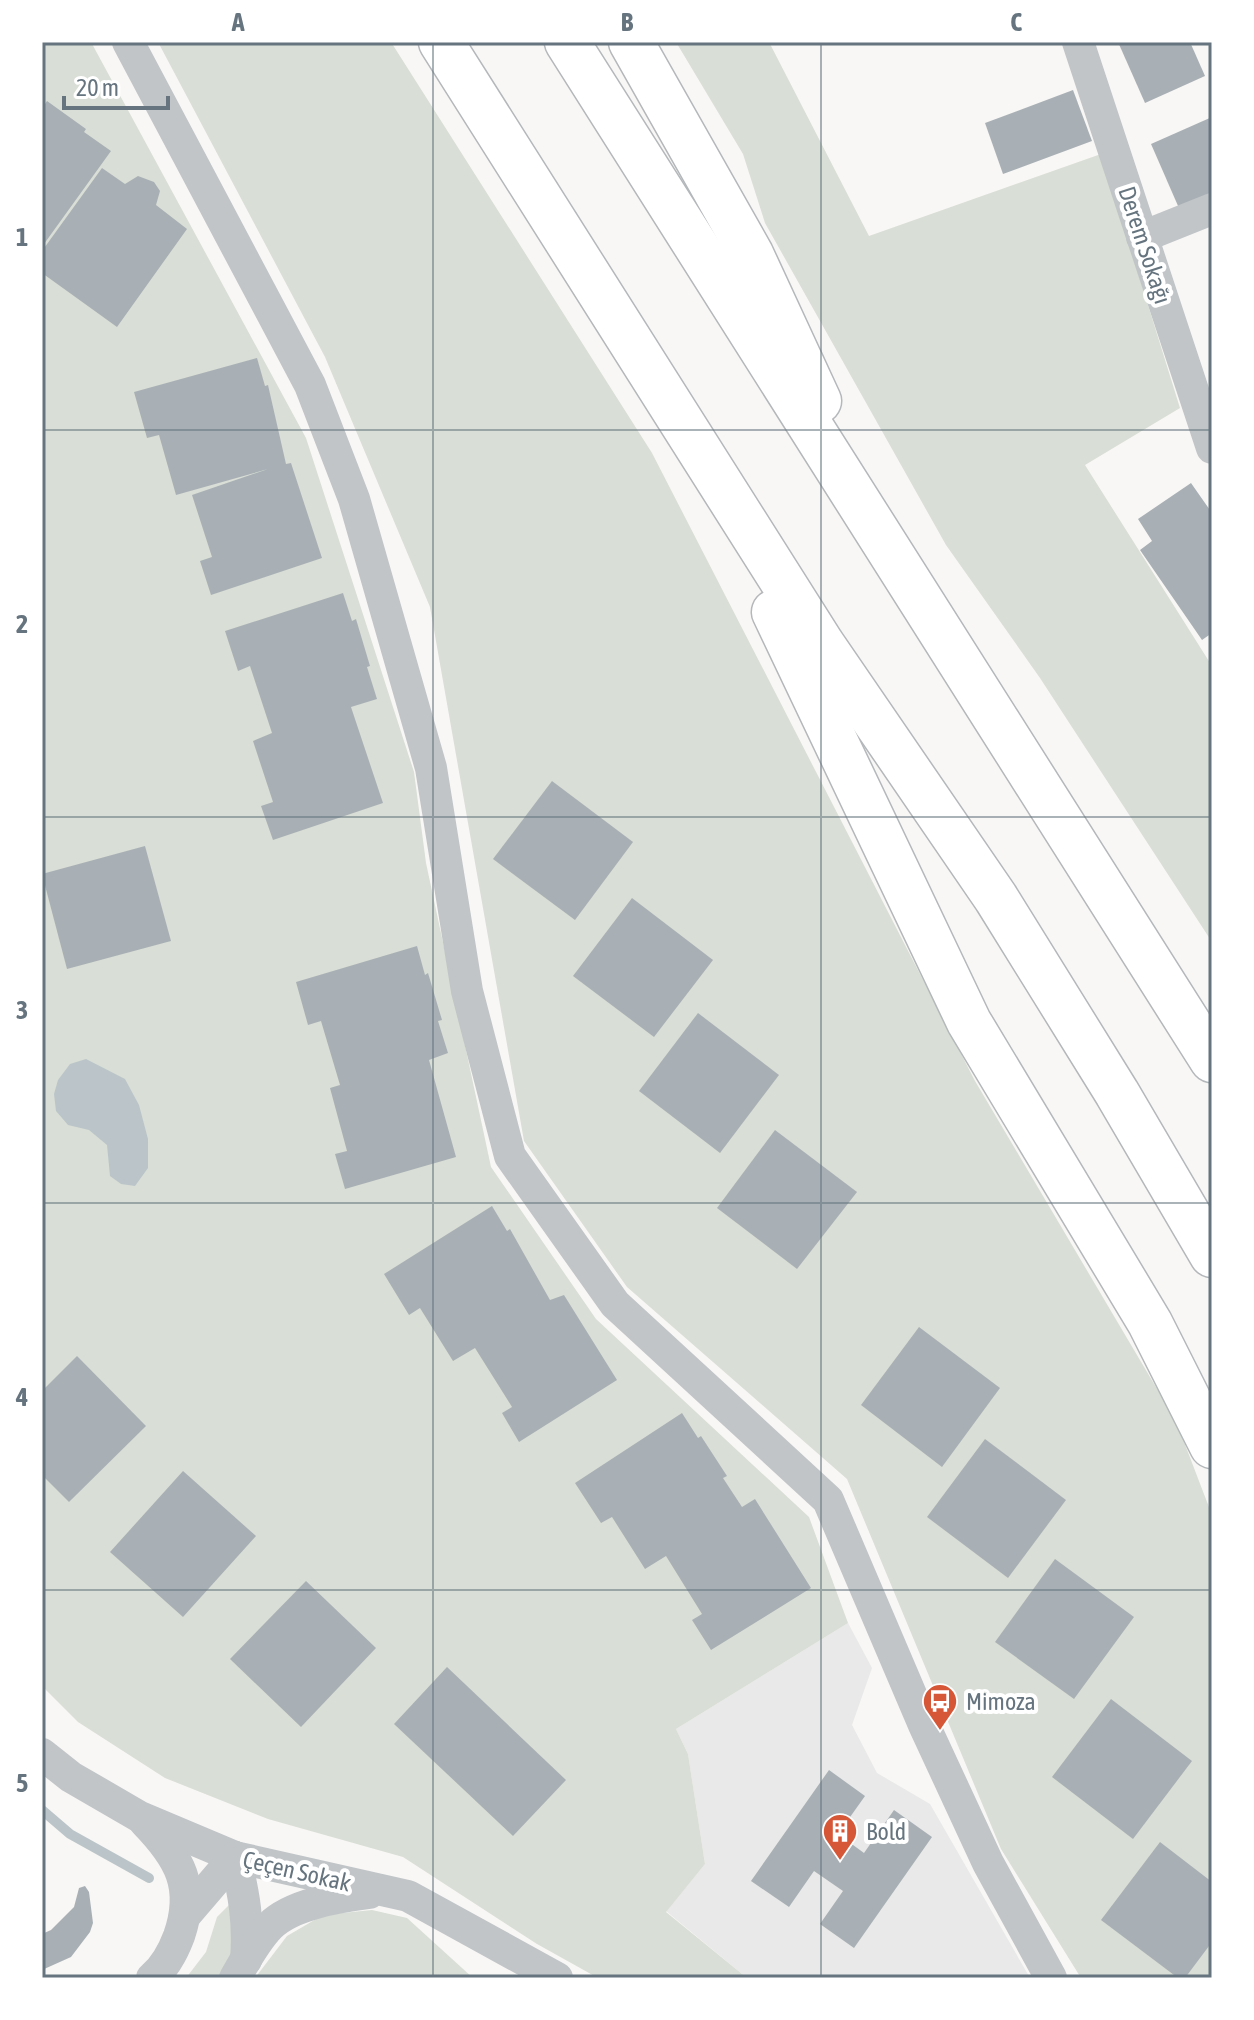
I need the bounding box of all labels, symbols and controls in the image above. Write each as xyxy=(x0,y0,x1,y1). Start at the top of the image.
text: A xyxy=(231,7,245,37)
text: B xyxy=(621,7,634,37)
text: C xyxy=(1010,7,1022,37)
scale bar xyxy=(64,60,168,110)
text: 20 m xyxy=(76,74,119,101)
street label: Derem Sokağı xyxy=(1113,183,1177,307)
text: 1 xyxy=(16,222,28,252)
text: 2 xyxy=(16,609,28,639)
text: 3 xyxy=(16,995,28,1025)
text: 4 xyxy=(15,1382,28,1412)
bus stop icon: Mimoza xyxy=(921,1682,959,1732)
place label: Mimoza xyxy=(966,1688,1036,1715)
text: 5 xyxy=(16,1768,28,1798)
building icon: Bold xyxy=(821,1812,859,1862)
place label: Bold xyxy=(866,1818,906,1845)
street label: Çeçen Sokak xyxy=(240,1845,354,1897)

